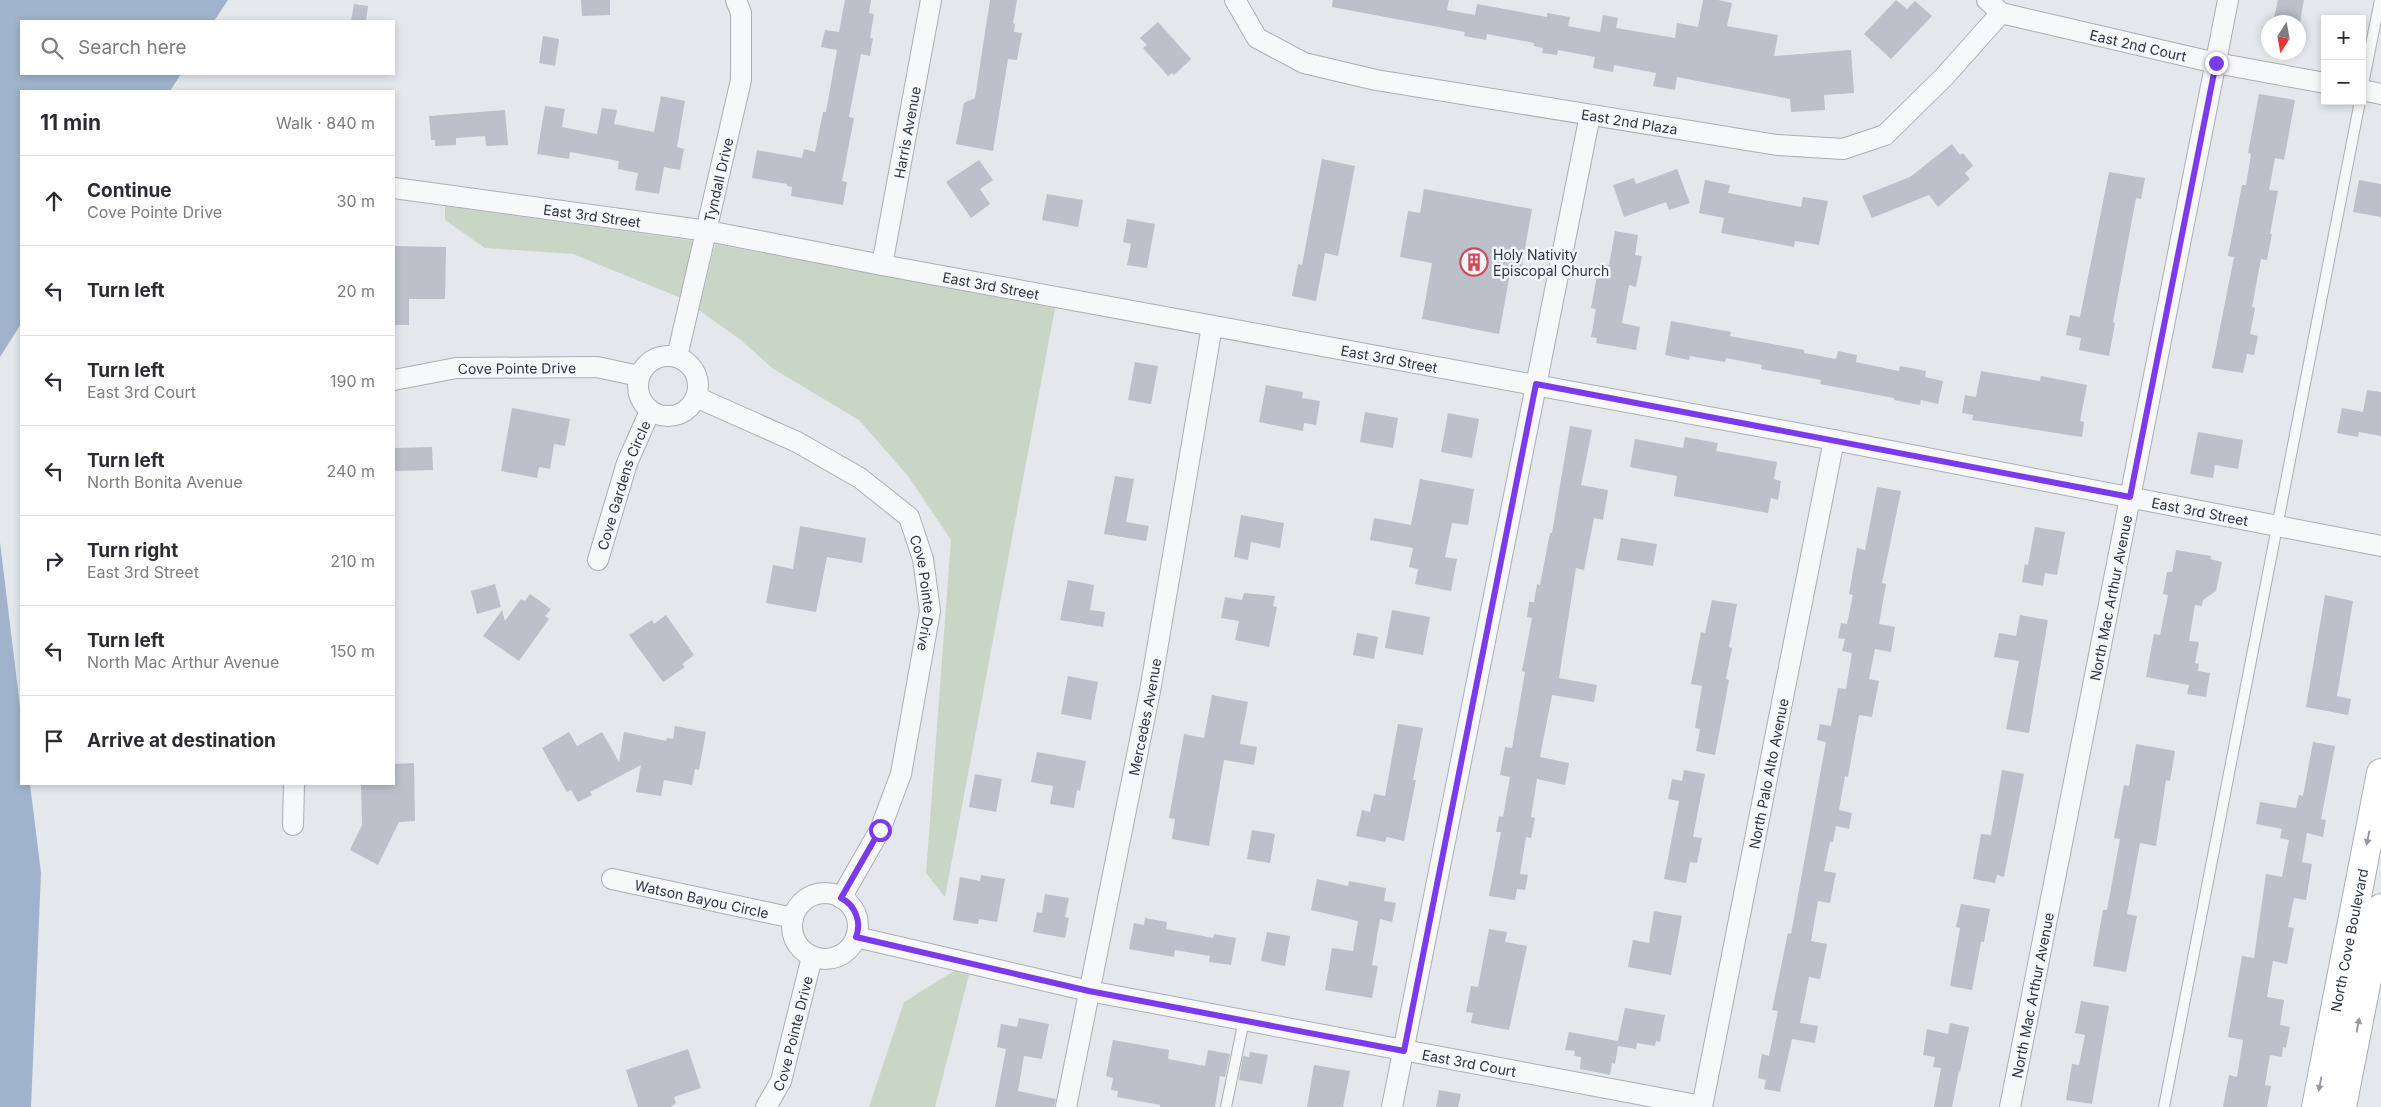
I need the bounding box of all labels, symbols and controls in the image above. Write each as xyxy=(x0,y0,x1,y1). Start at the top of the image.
north arrow xyxy=(2261,15,2306,60)
map controls xyxy=(2321,15,2366,105)
button: + xyxy=(2321,15,2366,60)
search box xyxy=(20,20,395,75)
street label: East 2nd Court xyxy=(2088,25,2189,64)
icon: search xyxy=(38,34,66,62)
text: Search here xyxy=(78,36,187,59)
route end xyxy=(2205,52,2228,75)
button: − xyxy=(2321,60,2366,105)
street label: Harris Avenue xyxy=(890,85,923,180)
street label: East 2nd Plaza xyxy=(1580,105,1679,137)
text: 11 min xyxy=(40,110,101,135)
text: Walk · 840 m xyxy=(276,113,375,133)
street label: Tyndall Drive xyxy=(700,136,736,224)
text: Continue xyxy=(87,179,172,202)
icon: ahead xyxy=(40,187,68,215)
text: 30 m xyxy=(337,191,375,211)
street label: East 3rd Street xyxy=(542,200,642,230)
text: Cove Pointe Drive xyxy=(87,202,222,222)
place label: Holy Nativity Episcopal Church xyxy=(1493,246,1609,279)
building icon: Holy Nativity Episcopal Church xyxy=(1459,247,1489,277)
street label: East 3rd Street xyxy=(941,268,1041,302)
icon: left xyxy=(40,277,68,305)
text: Turn left xyxy=(87,279,165,302)
text: 20 m xyxy=(337,281,375,301)
street label: East 3rd Street xyxy=(1340,341,1439,376)
text: Turn left xyxy=(87,359,165,382)
street label: Cove Pointe Drive xyxy=(458,359,576,376)
icon: left xyxy=(40,367,68,395)
text: 190 m xyxy=(330,371,375,391)
text: East 3rd Court xyxy=(87,382,196,402)
street label: Cove Gardens Circle xyxy=(593,418,653,552)
text: Turn left xyxy=(87,449,165,472)
icon: left xyxy=(40,457,68,485)
text: 240 m xyxy=(327,461,375,481)
text: North Bonita Avenue xyxy=(87,472,243,492)
street label: East 3rd Street xyxy=(2150,493,2250,529)
street label: North Mac Arthur Avenue xyxy=(2086,513,2135,682)
street label: Cove Pointe Drive xyxy=(907,532,939,653)
text: Turn right xyxy=(87,539,178,562)
icon: right xyxy=(40,547,68,575)
text: 210 m xyxy=(330,551,375,571)
text: East 3rd Street xyxy=(87,562,199,582)
text: Turn left xyxy=(87,629,165,652)
icon: left xyxy=(40,637,68,665)
text: 150 m xyxy=(330,641,375,661)
text: North Mac Arthur Avenue xyxy=(87,652,279,672)
street label: Mercedes Avenue xyxy=(1125,657,1164,777)
street label: North Palo Alto Avenue xyxy=(1745,697,1791,850)
icon: arrive xyxy=(40,727,68,755)
text: Arrive at destination xyxy=(87,729,276,752)
route start xyxy=(869,819,892,842)
one-way arrow xyxy=(2364,831,2372,847)
street label: North Cove Boulevard xyxy=(2326,867,2371,1013)
street label: Watson Bayou Circle xyxy=(633,876,771,921)
street label: North Mac Arthur Avenue xyxy=(2007,911,2057,1079)
street label: Cove Pointe Drive xyxy=(769,974,815,1094)
one-way arrow xyxy=(2354,1017,2362,1032)
street label: East 3rd Court xyxy=(1421,1045,1518,1080)
one-way arrow xyxy=(2316,1076,2324,1092)

